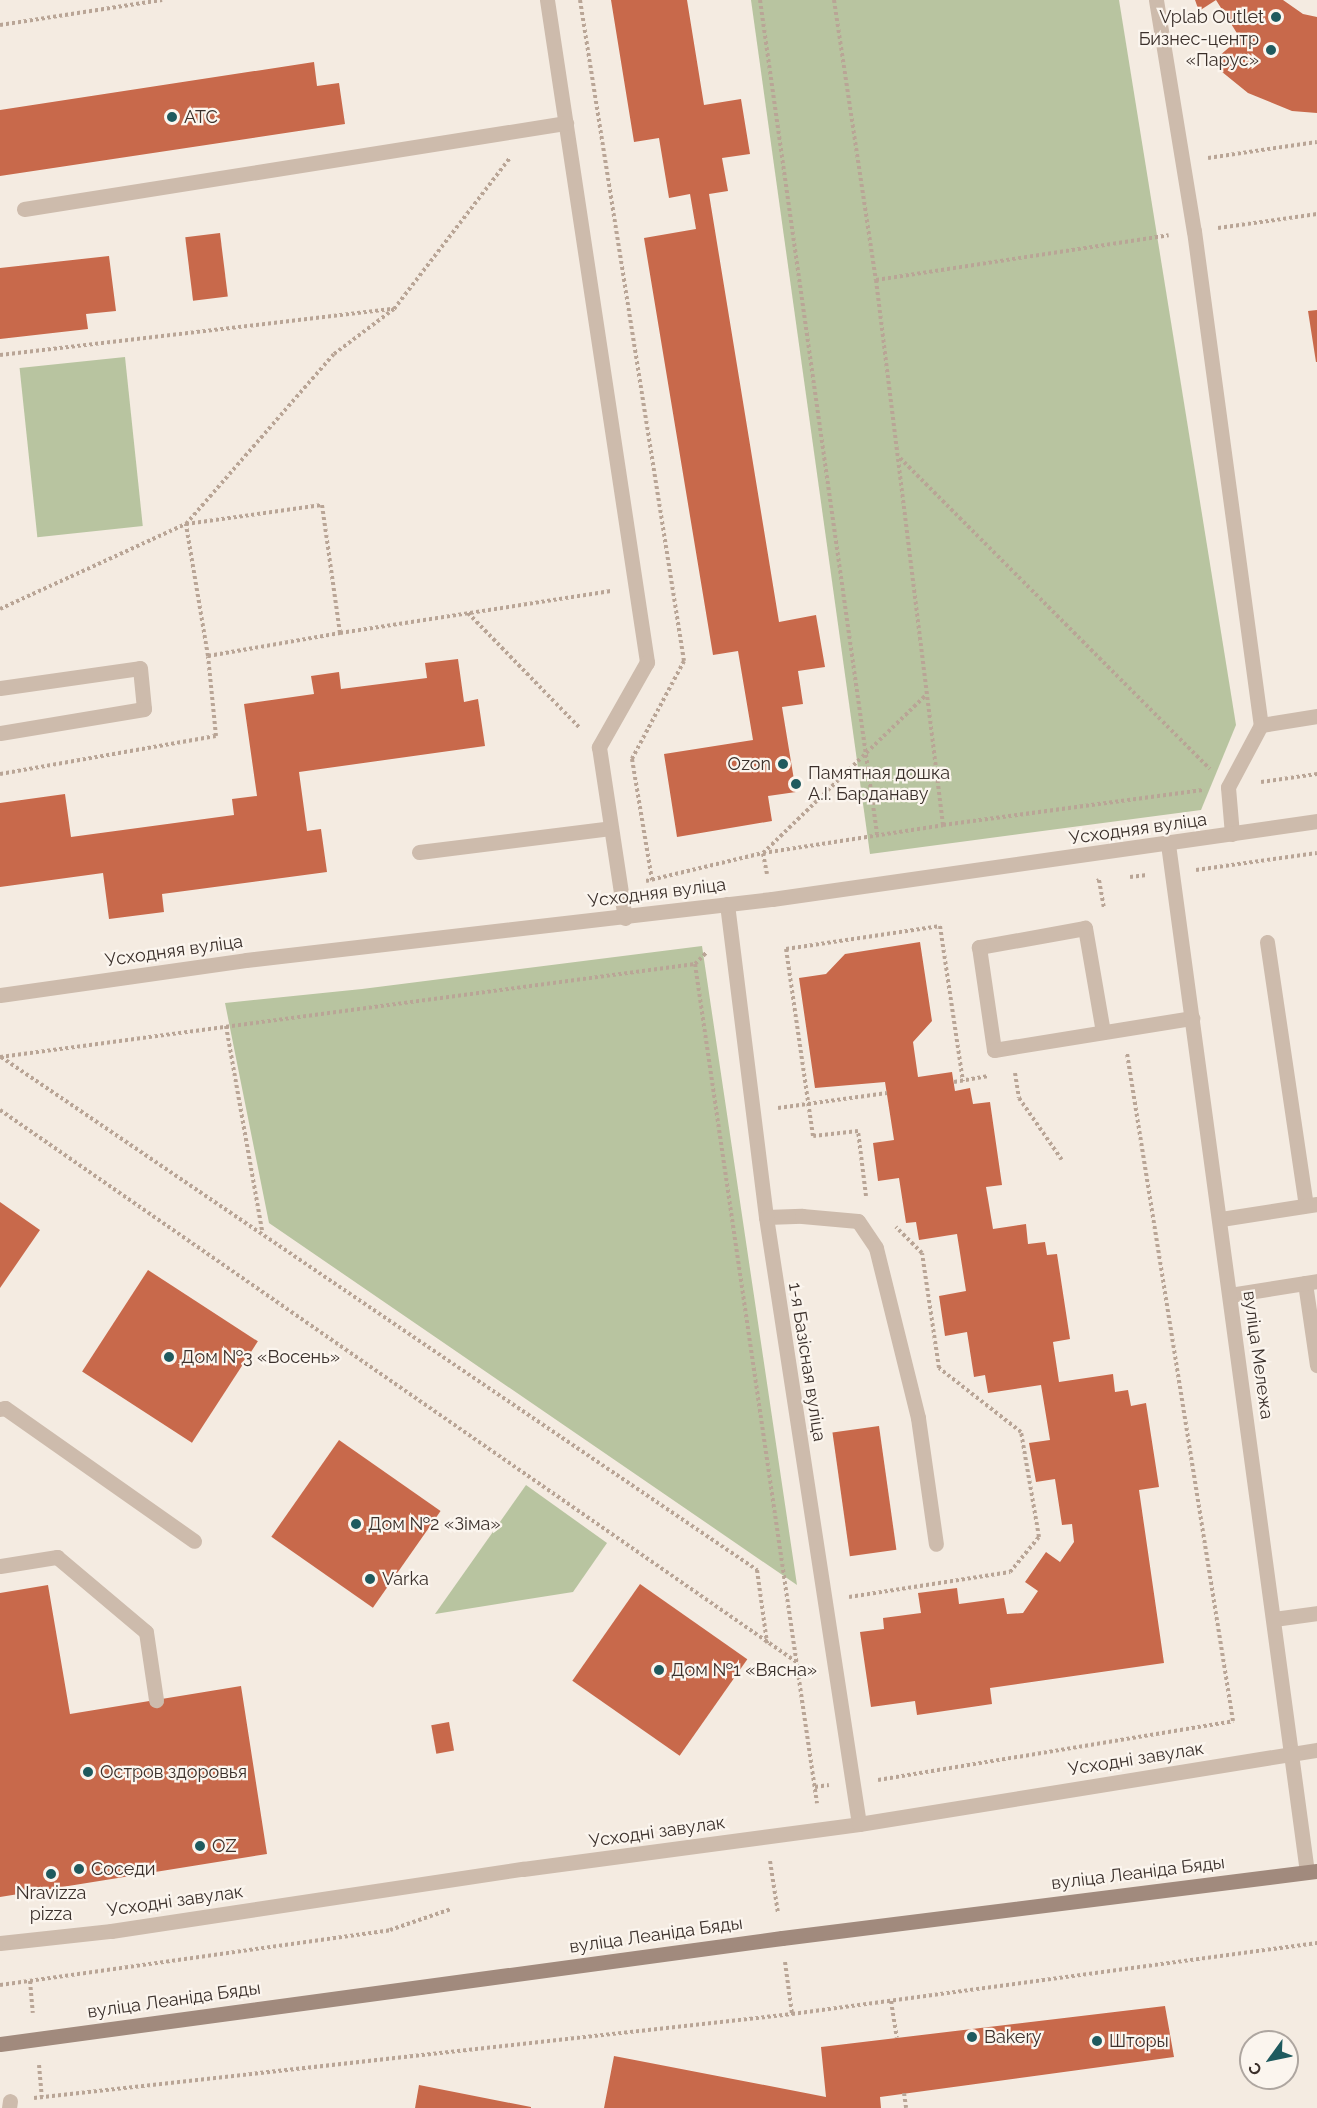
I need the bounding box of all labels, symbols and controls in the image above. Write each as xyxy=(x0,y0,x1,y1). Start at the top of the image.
place label: Vplab Outlet xyxy=(1159,6,1264,28)
marker: Vplab Outlet xyxy=(1269,10,1283,24)
place label: Бизнес-центр «Парус» xyxy=(1139,29,1259,72)
marker: Бизнес-центр «Парус» xyxy=(1264,43,1278,57)
place label: АТС xyxy=(184,106,218,128)
marker: АТС xyxy=(165,110,179,124)
place label: Ozon xyxy=(728,753,771,775)
marker: Ozon xyxy=(776,757,790,771)
place label: Памятная дошка А.І. Барданаву xyxy=(808,763,950,806)
marker: Памятная дошка А.І. Барданаву xyxy=(789,777,803,791)
street label: Усходняя вуліца xyxy=(1068,809,1208,849)
street label: Усходняя вуліца xyxy=(587,874,727,912)
street label: Усходняя вуліца xyxy=(104,931,244,971)
street label: 1-я Базісная вуліца xyxy=(784,1281,830,1443)
street label: вуліца Мележа xyxy=(1238,1289,1278,1421)
place label: Дом №3 «Восень» xyxy=(181,1346,340,1368)
marker: Дом №3 «Восень» xyxy=(162,1350,176,1364)
place label: Дом №2 «Зіма» xyxy=(368,1513,501,1535)
marker: Дом №2 «Зіма» xyxy=(349,1517,363,1531)
place label: Varka xyxy=(382,1568,429,1590)
marker: Varka xyxy=(363,1572,377,1586)
place label: Дом №1 «Вясна» xyxy=(671,1659,817,1681)
marker: Дом №1 «Вясна» xyxy=(652,1663,666,1677)
street label: Усходні завулак xyxy=(1067,1738,1205,1780)
place label: Остров здоровья xyxy=(100,1761,247,1783)
marker: Остров здоровья xyxy=(81,1765,95,1779)
street label: Усходні завулак xyxy=(588,1812,726,1852)
place label: OZ xyxy=(212,1835,237,1857)
marker: OZ xyxy=(193,1839,207,1853)
street label: вуліца Леаніда Бяды xyxy=(1050,1852,1226,1894)
place label: Соседи xyxy=(91,1858,156,1880)
marker: Соседи xyxy=(72,1862,86,1876)
marker: Nravizza pizza xyxy=(44,1867,58,1881)
street label: Усходні завулак xyxy=(106,1881,244,1921)
place label: Nravizza pizza xyxy=(16,1883,86,1926)
street label: вуліца Леаніда Бяды xyxy=(568,1912,744,1958)
street label: вуліца Леаніда Бяды xyxy=(86,1977,262,2023)
place label: Bakery xyxy=(984,2026,1041,2048)
marker: Bakery xyxy=(965,2030,979,2044)
place label: Шторы xyxy=(1109,2030,1169,2052)
north arrow xyxy=(1239,2030,1299,2090)
marker: Шторы xyxy=(1090,2034,1104,2048)
text: С xyxy=(1244,2059,1266,2079)

